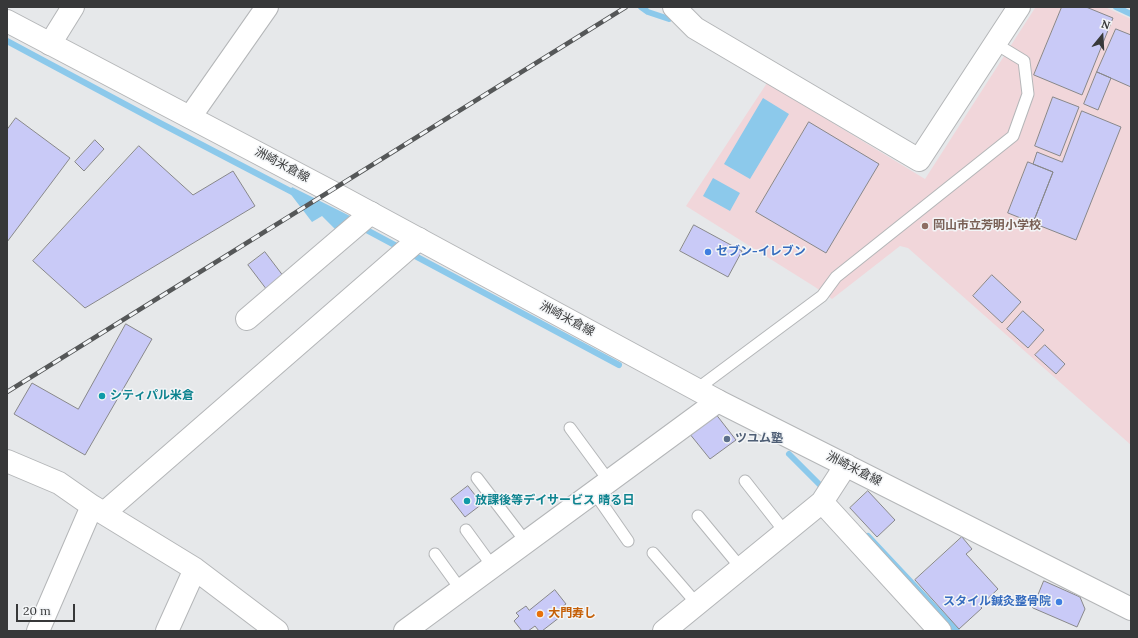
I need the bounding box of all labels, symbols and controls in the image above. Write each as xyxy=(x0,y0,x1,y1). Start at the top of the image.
north arrow xyxy=(1082,16,1122,56)
text: N xyxy=(1099,17,1112,33)
street label: 洲崎米倉線 xyxy=(252,145,312,185)
place label: 岡山市立芳明小学校 xyxy=(933,219,1041,233)
marker: 岡山市立芳明小学校 xyxy=(920,221,930,231)
place label: セブン-イレブン xyxy=(716,245,806,259)
marker: セブン-イレブン xyxy=(703,247,713,257)
street label: 洲崎米倉線 xyxy=(537,299,597,339)
place label: シティパル米倉 xyxy=(110,389,194,403)
marker: シティパル米倉 xyxy=(97,391,107,401)
place label: ツユム塾 xyxy=(735,432,783,446)
marker: ツユム塾 xyxy=(722,434,732,444)
street label: 洲崎米倉線 xyxy=(824,449,884,489)
place label: 放課後等デイサービス 晴る日 xyxy=(475,494,634,508)
marker: 放課後等デイサービス 晴る日 xyxy=(462,496,472,506)
place label: スタイル鍼灸整骨院 xyxy=(943,595,1051,609)
scale bar xyxy=(18,596,77,622)
marker: スタイル鍼灸整骨院 xyxy=(1054,597,1064,607)
text: 20 m xyxy=(23,603,51,618)
place label: 大門寿し xyxy=(548,607,596,621)
marker: 大門寿し xyxy=(535,609,545,619)

